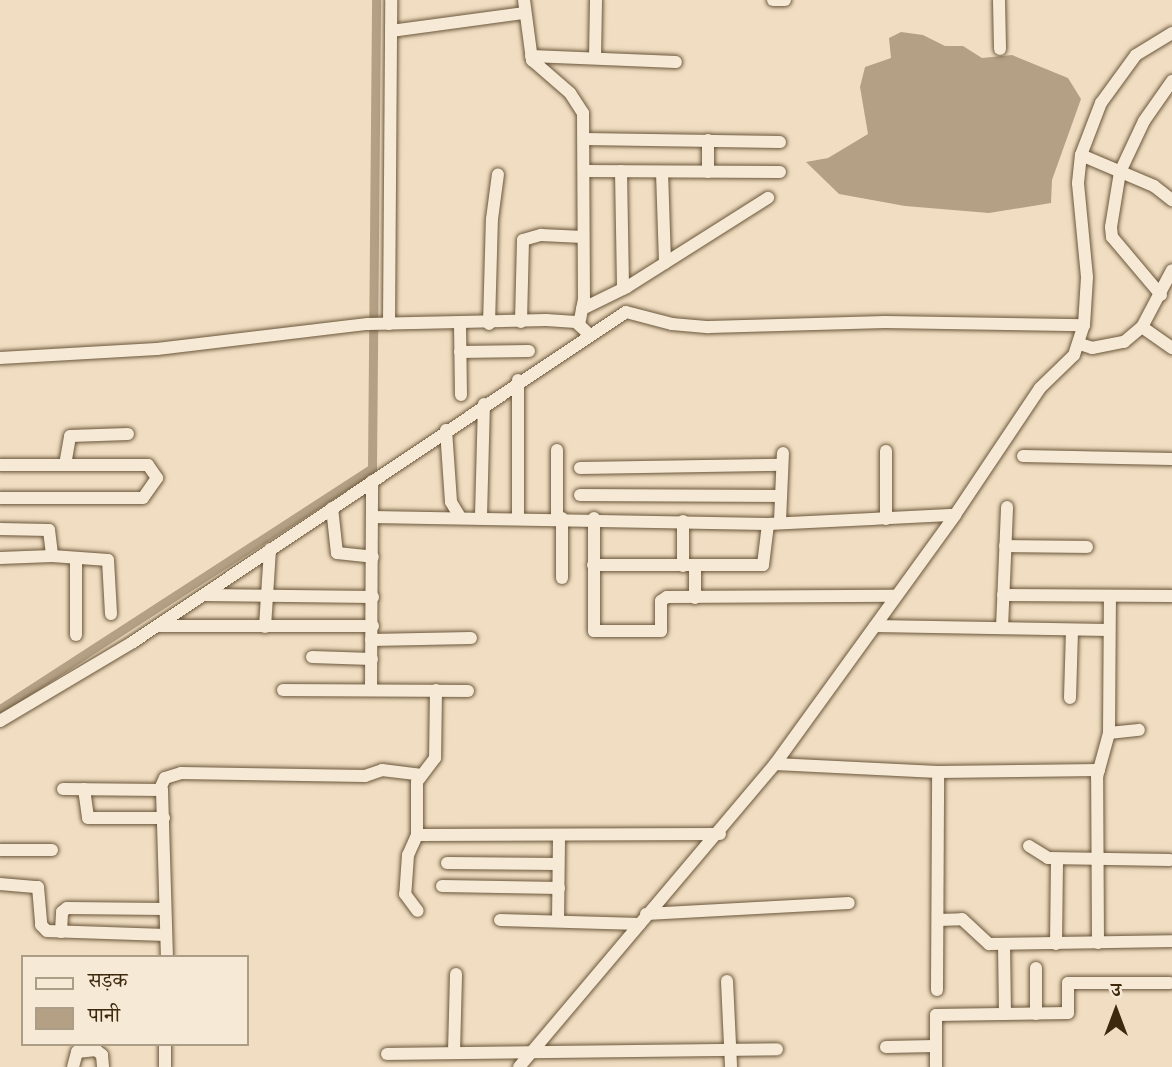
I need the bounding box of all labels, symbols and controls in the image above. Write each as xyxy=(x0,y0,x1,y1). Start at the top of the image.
legend xyxy=(21,955,248,1046)
text: सड़क xyxy=(88,967,127,993)
north arrow xyxy=(1081,976,1151,1046)
text: उ xyxy=(1111,978,1121,1001)
text: पानी xyxy=(88,1002,120,1028)

